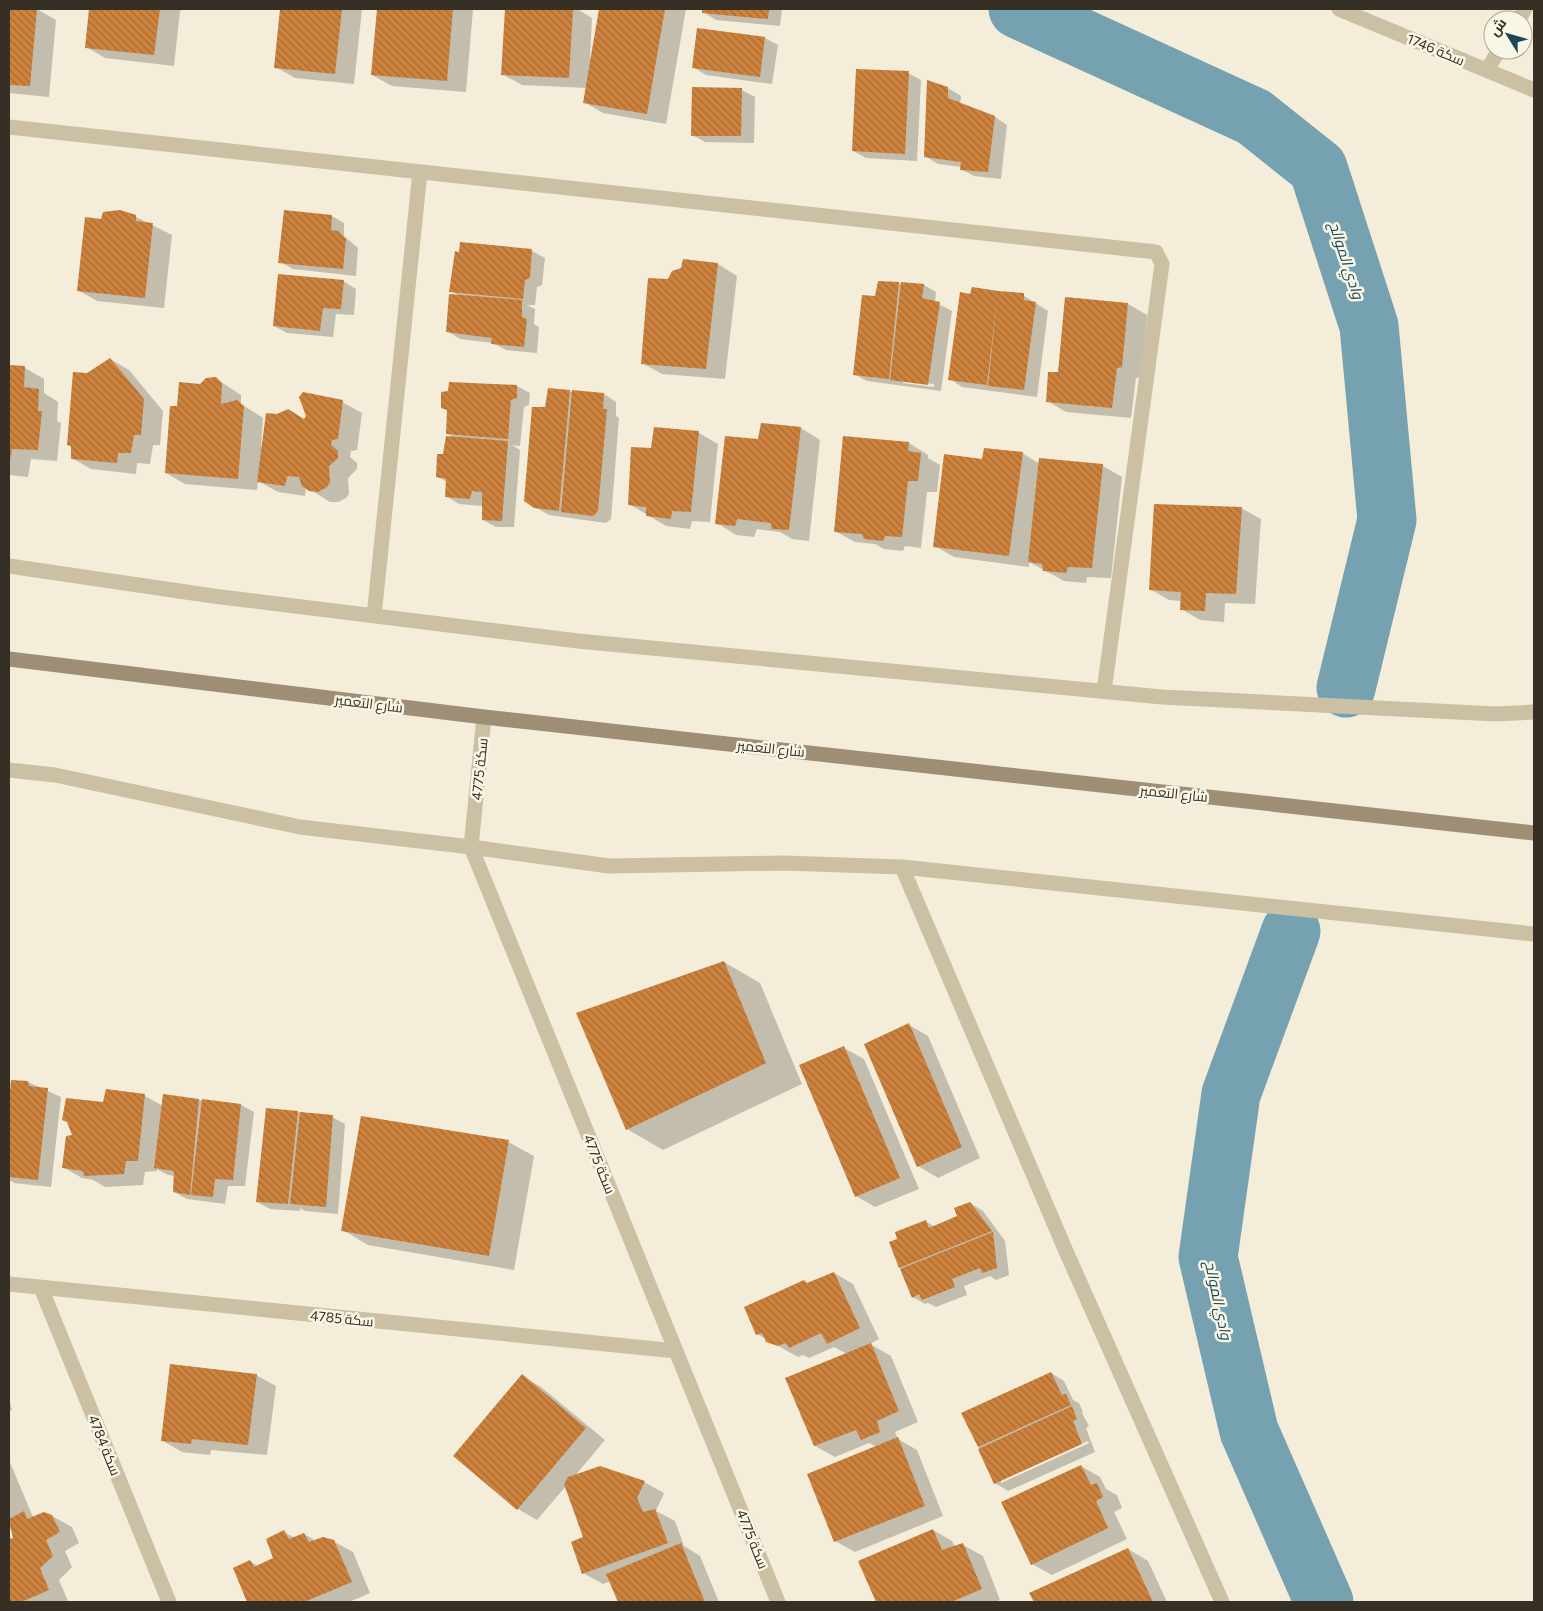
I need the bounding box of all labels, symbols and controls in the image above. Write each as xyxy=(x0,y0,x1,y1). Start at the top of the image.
north arrow xyxy=(1483,10,1533,60)
text: ش xyxy=(1485,15,1510,40)
street label: سكة 1746 xyxy=(1405,29,1467,69)
water label: وادي الموالح xyxy=(1322,218,1368,303)
street label: شارع التعمير xyxy=(333,690,404,717)
street label: شارع التعمير xyxy=(735,736,806,761)
street label: سكة 4775 xyxy=(467,737,491,801)
street label: شارع التعمير xyxy=(1138,781,1209,806)
street label: سكة 4775 xyxy=(580,1132,620,1196)
water label: وادي الموالح xyxy=(1198,1258,1236,1343)
street label: سكة 4785 xyxy=(309,1306,375,1330)
street label: سكة 4784 xyxy=(85,1412,125,1478)
street label: سكة 4775 xyxy=(733,1507,773,1571)

